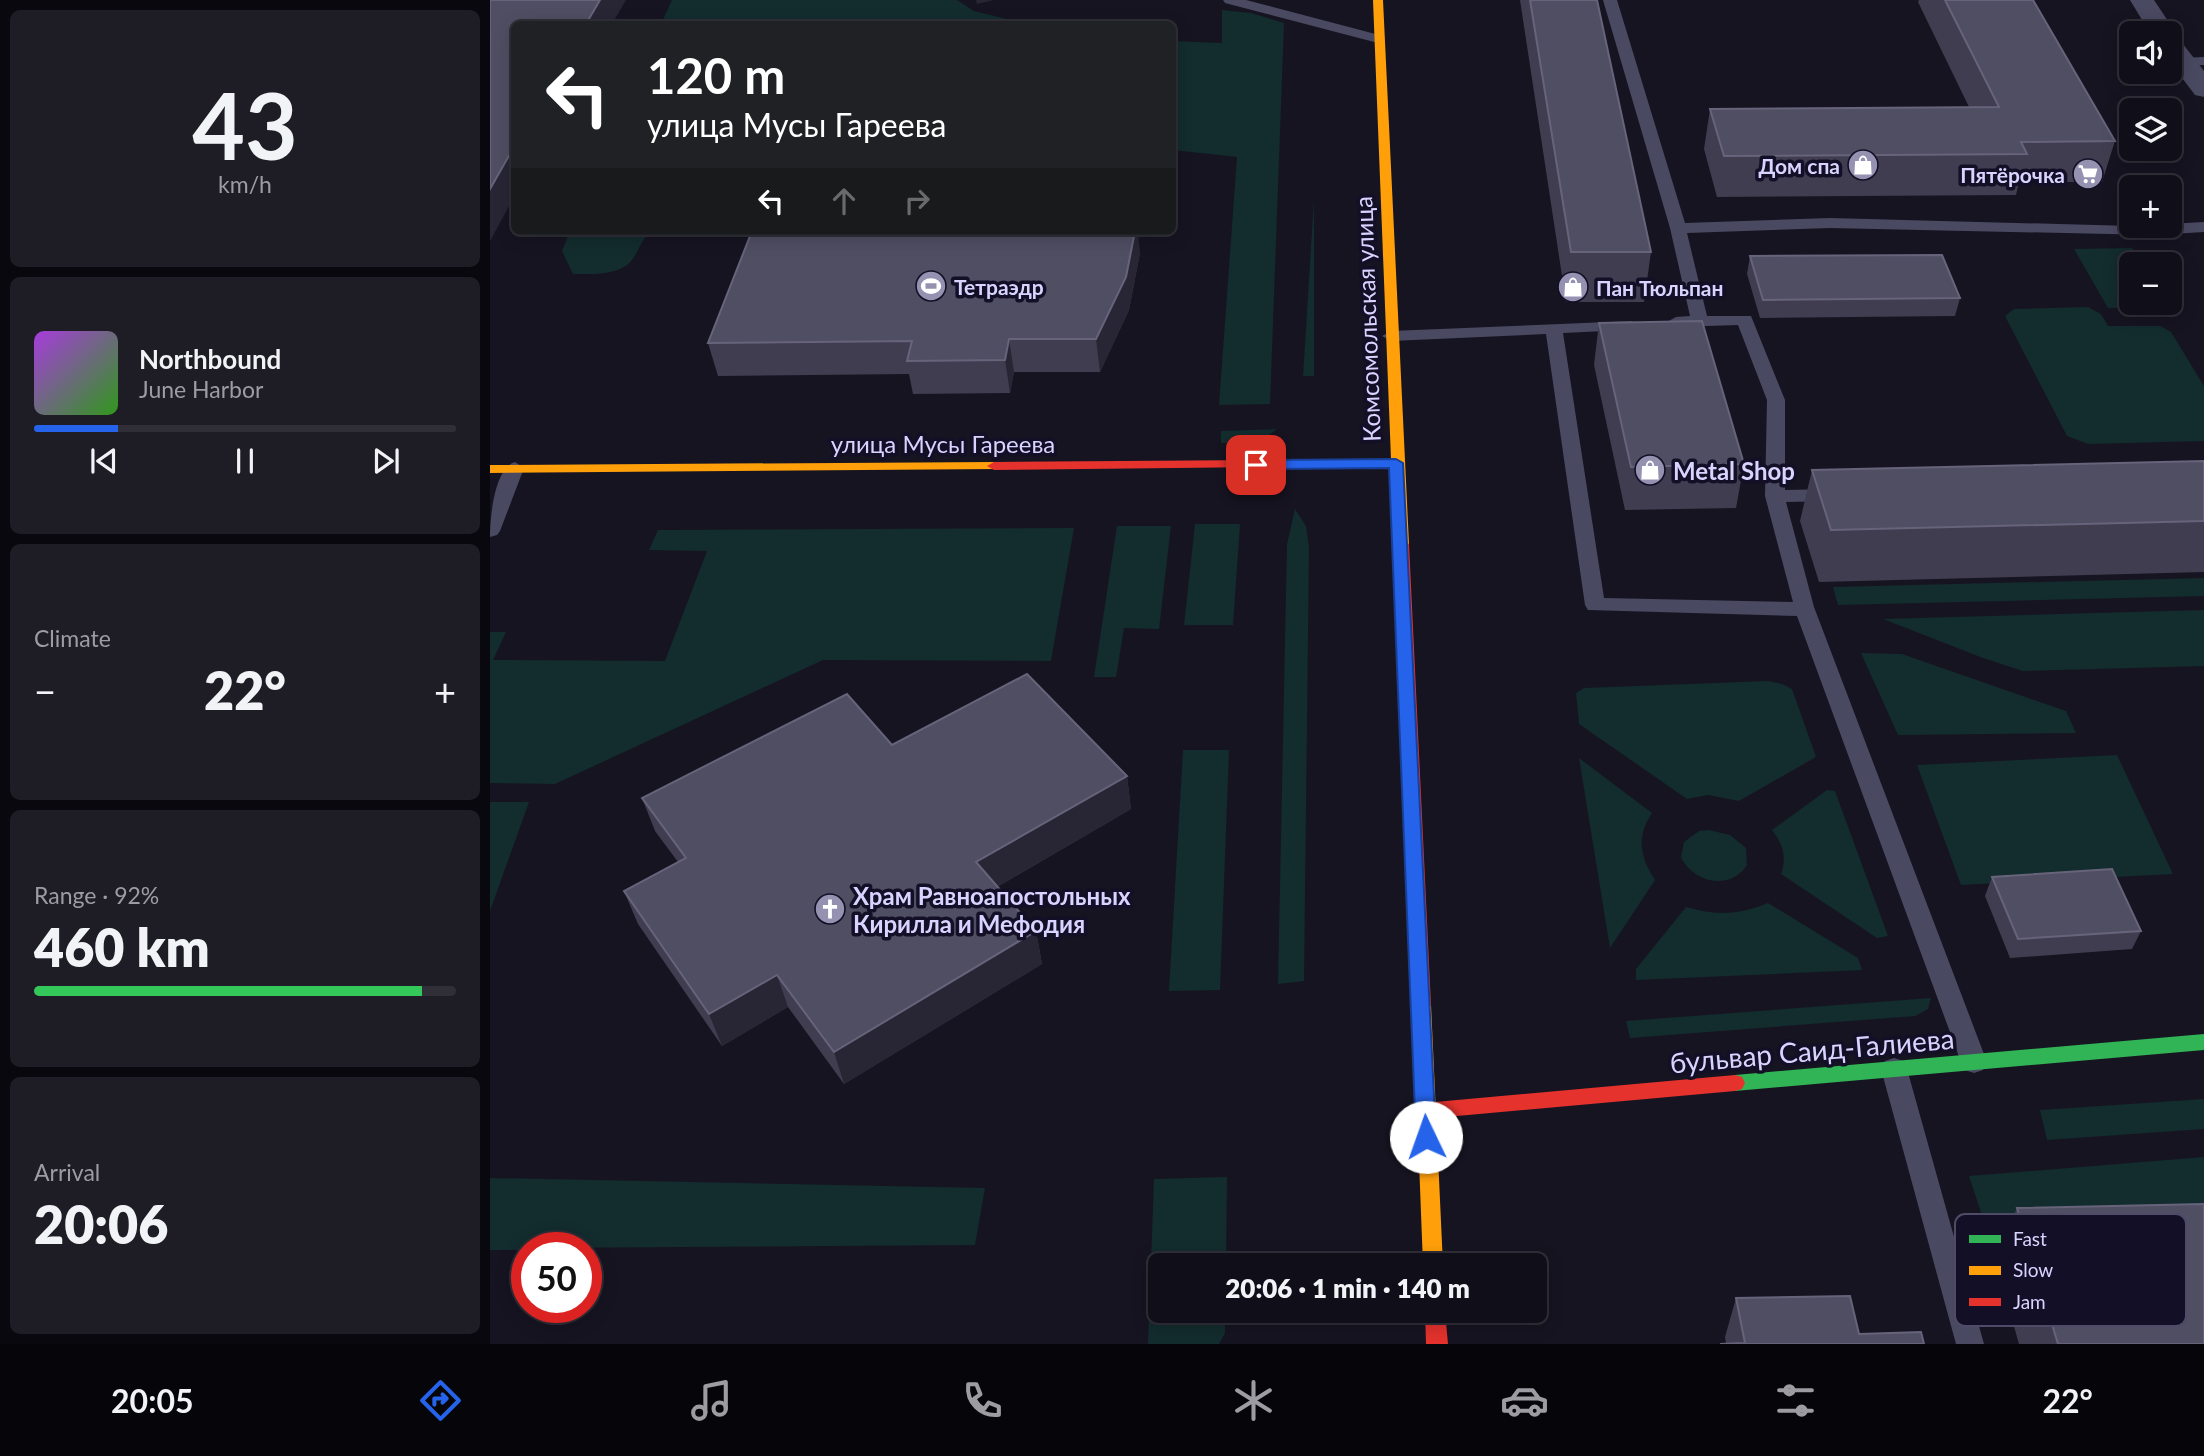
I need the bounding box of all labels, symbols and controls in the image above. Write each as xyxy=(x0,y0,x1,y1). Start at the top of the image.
map controls xyxy=(2119,21,2182,315)
button: sound xyxy=(2119,21,2182,84)
text: 120 m xyxy=(647,46,785,104)
icon: left xyxy=(532,49,623,140)
text: 43 xyxy=(192,70,298,179)
button: layers xyxy=(2119,98,2182,161)
text: улица Мусы Гареева xyxy=(647,105,946,144)
shop icon: Дом спа xyxy=(1846,148,1880,182)
place label: Дом спа xyxy=(1759,153,1840,178)
supermarket icon: Пятёрочка xyxy=(2071,157,2105,191)
place label: Пятёрочка xyxy=(1960,162,2065,187)
text: km/h xyxy=(218,170,272,198)
button: + xyxy=(2119,175,2182,238)
icon: left xyxy=(752,182,790,220)
icon: ahead xyxy=(825,182,863,220)
icon: right xyxy=(898,182,936,220)
street label: Комсомольская улица xyxy=(1348,196,1386,442)
button: − xyxy=(2119,252,2182,315)
sports icon: Тетраэдр xyxy=(914,269,948,303)
shop icon: Пан Тюльпан xyxy=(1556,270,1590,304)
place label: Тетраэдр xyxy=(954,274,1044,299)
place label: Пан Тюльпан xyxy=(1596,275,1723,300)
text: Northbound xyxy=(139,343,281,375)
text: June Harbor xyxy=(139,375,263,403)
street label: улица Мусы Гареева xyxy=(831,429,1055,458)
pin xyxy=(1226,435,1286,495)
icon: previous xyxy=(85,442,123,480)
icon: pause xyxy=(226,442,264,480)
icon: next xyxy=(367,442,405,480)
icon: arrive xyxy=(1237,446,1275,484)
shop icon: Metal Shop xyxy=(1633,453,1667,487)
place label: Metal Shop xyxy=(1673,456,1795,485)
text: Climate xyxy=(34,624,111,652)
text: 22° xyxy=(204,659,286,721)
text: − xyxy=(34,668,56,714)
text: + xyxy=(434,668,456,714)
text: Range · 92% xyxy=(34,881,159,909)
place label: Храм Равноапостольных Кирилла и Мефодия xyxy=(853,881,1131,938)
church icon: Храм Равноапостольных Кирилла и Мефодия xyxy=(813,892,847,926)
text: 460 km xyxy=(34,916,210,978)
street label: бульвар Саид-Галиева xyxy=(1668,1021,1956,1079)
position arrow xyxy=(1389,1100,1463,1174)
text: Arrival xyxy=(34,1158,100,1186)
text: 20:06 xyxy=(34,1193,168,1255)
legend xyxy=(1955,1214,2186,1326)
text: Fast xyxy=(2013,1227,2047,1250)
speed limit sign: 50 xyxy=(511,1232,602,1323)
text: Slow xyxy=(2013,1258,2053,1281)
text: 20:06 · 1 min · 140 m xyxy=(1225,1272,1470,1304)
text: Jam xyxy=(2013,1290,2046,1313)
icon: directions xyxy=(416,1376,465,1425)
icon: music xyxy=(687,1376,736,1425)
icon: phone xyxy=(958,1376,1007,1425)
icon: climate xyxy=(1229,1376,1278,1425)
icon: car xyxy=(1500,1376,1549,1425)
icon: filters xyxy=(1771,1376,1820,1425)
text: 20:05 xyxy=(111,1381,194,1420)
text: 22° xyxy=(2042,1381,2093,1420)

